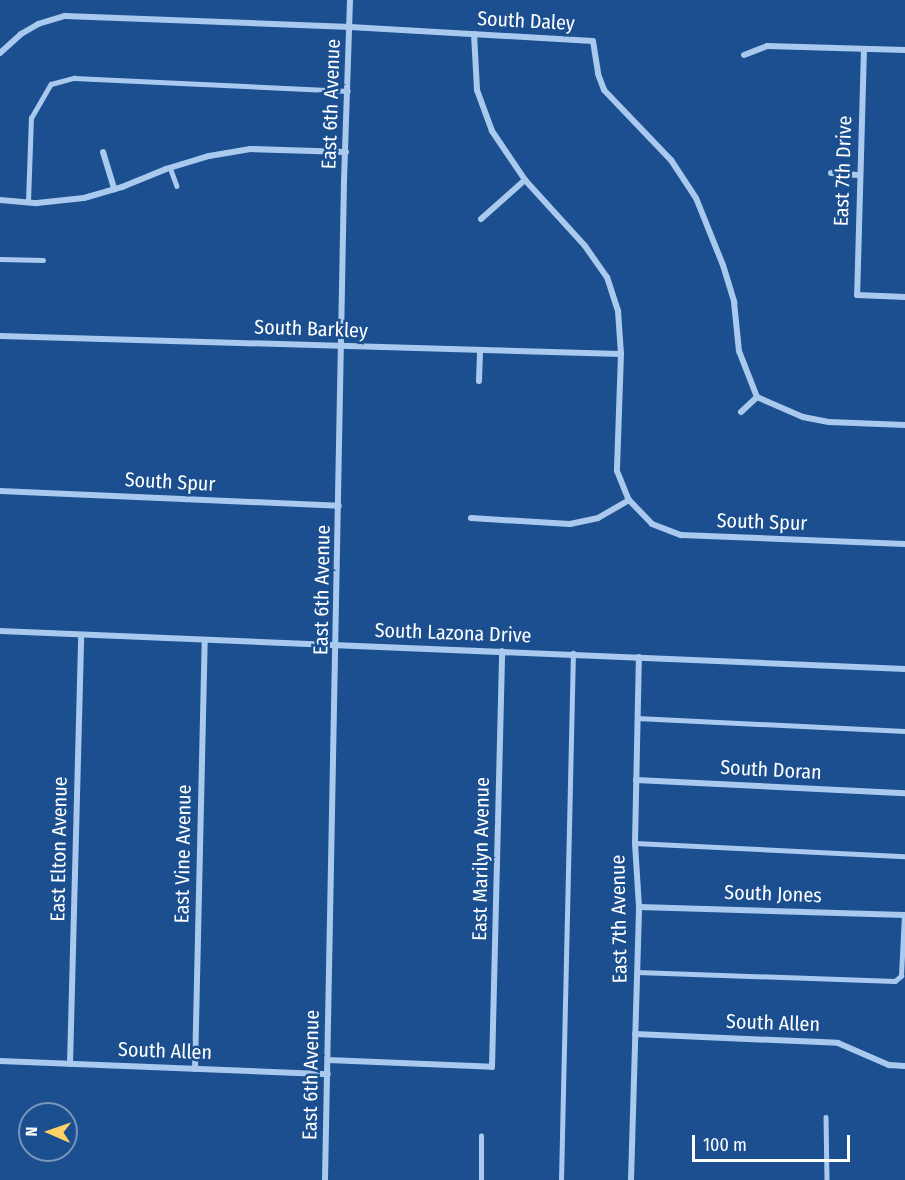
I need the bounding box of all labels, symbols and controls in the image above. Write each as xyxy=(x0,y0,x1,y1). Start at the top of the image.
street label: South Daley xyxy=(477,6,575,36)
street label: East 6th Avenue xyxy=(317,38,345,170)
street label: East 7th Drive xyxy=(829,115,857,227)
street label: South Barkley xyxy=(254,315,368,343)
street label: South Spur xyxy=(124,468,216,496)
street label: South Spur xyxy=(716,508,808,536)
street label: East 6th Avenue xyxy=(309,525,335,655)
street label: South Lazona Drive xyxy=(374,618,532,648)
street label: South Doran xyxy=(720,755,822,785)
street label: East Elton Avenue xyxy=(46,776,72,922)
street label: East Marilyn Avenue xyxy=(468,777,494,941)
street label: East Vine Avenue xyxy=(170,784,196,924)
street label: East 7th Avenue xyxy=(606,855,632,983)
street label: South Jones xyxy=(724,880,822,908)
street label: South Allen xyxy=(726,1009,820,1037)
street label: East 6th Avenue xyxy=(298,1010,324,1140)
street label: South Allen xyxy=(118,1037,212,1065)
north arrow xyxy=(18,1102,78,1162)
scale bar xyxy=(695,1123,852,1161)
text: N xyxy=(22,1126,41,1137)
text: 100 m xyxy=(703,1134,747,1156)

